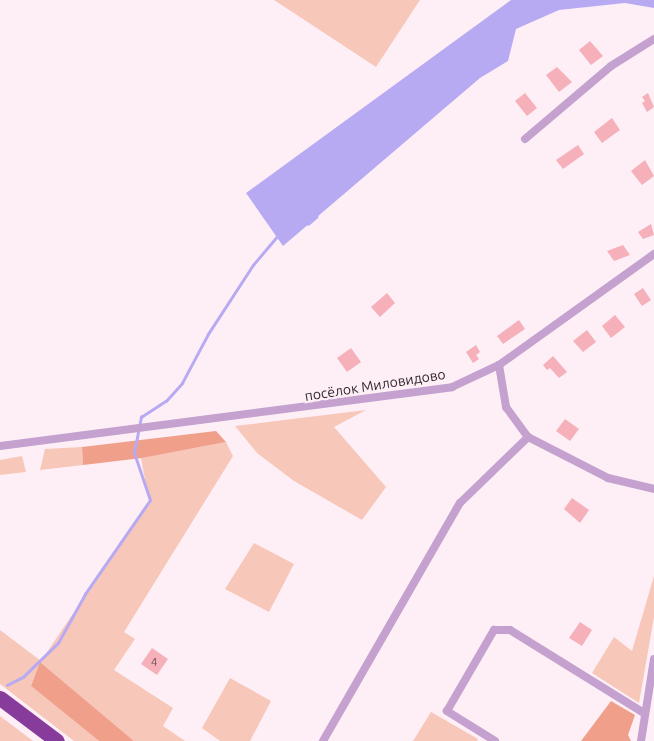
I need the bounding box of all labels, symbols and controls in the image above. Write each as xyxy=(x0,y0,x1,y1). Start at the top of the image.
street label: посёлок Миловидово xyxy=(303,366,447,404)
house number: 4 xyxy=(151,655,157,669)

